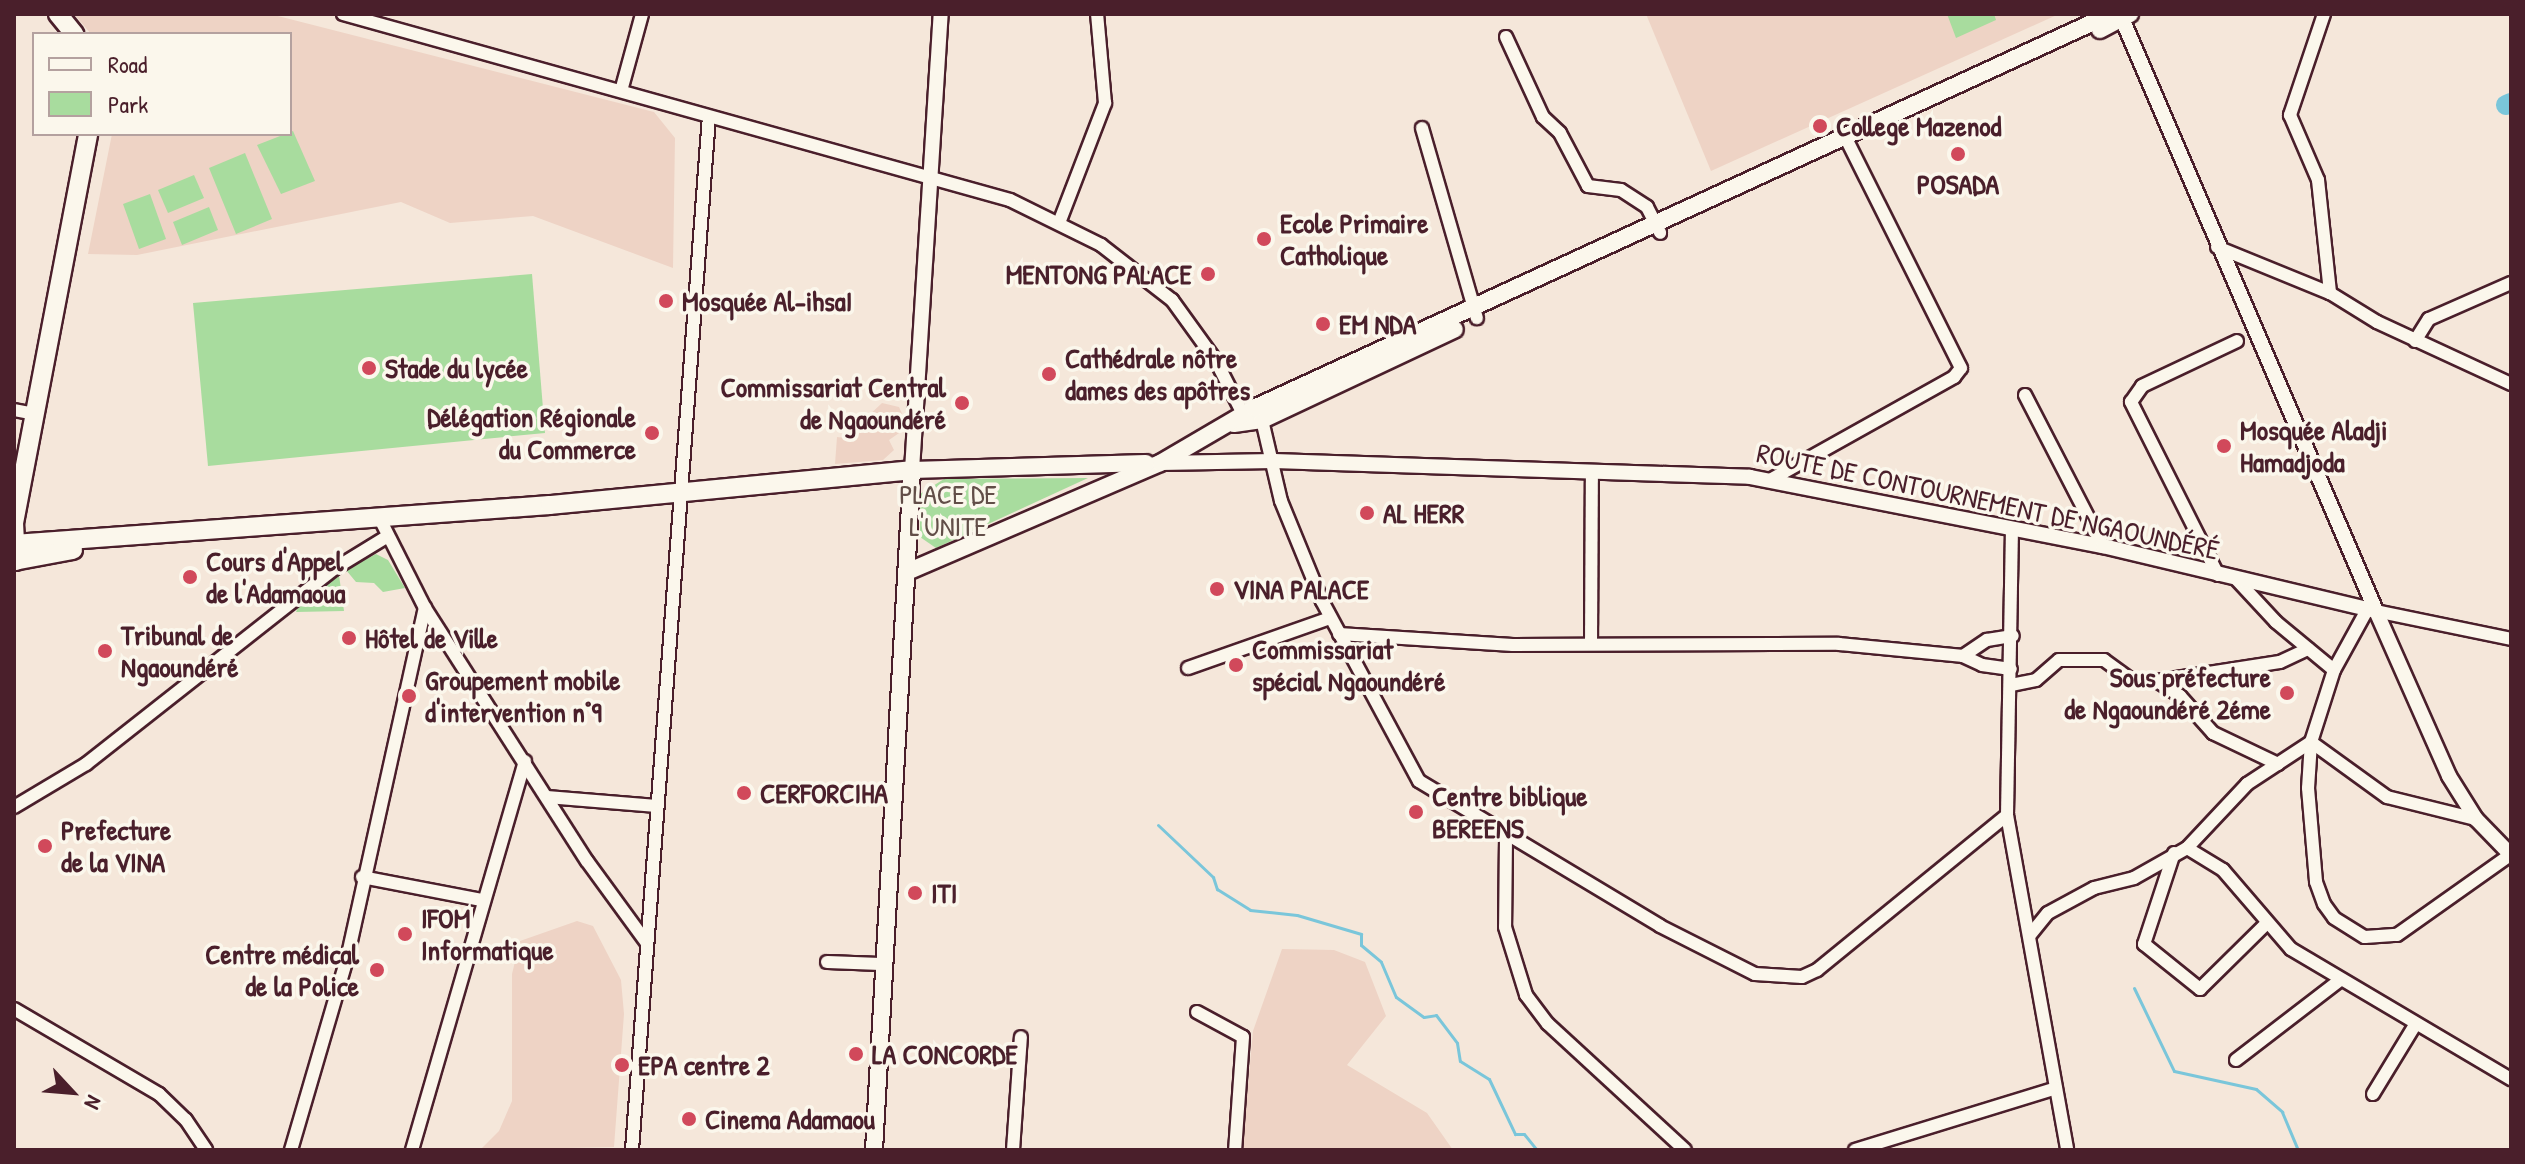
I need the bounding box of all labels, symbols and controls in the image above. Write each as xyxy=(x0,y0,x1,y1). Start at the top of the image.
legend xyxy=(32,32,292,136)
text: Road xyxy=(108,48,147,80)
text: Park xyxy=(108,88,148,120)
place label: College Mazenod xyxy=(1836,109,2002,143)
marker: College Mazenod xyxy=(1811,117,1829,135)
marker: POSADA xyxy=(1949,145,1967,163)
place label: POSADA xyxy=(1917,167,1999,201)
place label: Ecole Primaire Catholique xyxy=(1280,206,1428,272)
marker: Ecole Primaire Catholique xyxy=(1255,230,1273,248)
place label: MENTONG PALACE xyxy=(1006,257,1192,291)
marker: MENTONG PALACE xyxy=(1199,265,1217,283)
place label: Mosquée Al-ihsaI xyxy=(682,284,852,318)
marker: Mosquée Al-ihsaI xyxy=(657,292,675,310)
place label: EM NDA xyxy=(1339,307,1416,341)
marker: EM NDA xyxy=(1314,315,1332,333)
place label: Cathédrale nôtre dames des apôtres xyxy=(1065,341,1250,407)
place label: Stade du lycée xyxy=(385,351,528,385)
marker: Stade du lycée xyxy=(360,359,378,377)
marker: Cathédrale nôtre dames des apôtres xyxy=(1040,365,1058,383)
place label: Commissariat Central de Ngaoundéré xyxy=(720,370,946,436)
marker: Commissariat Central de Ngaoundéré xyxy=(953,394,971,412)
place label: Délégation Régionale du Commerce xyxy=(427,400,636,466)
place label: Mosquée Aladji Hamadjoda xyxy=(2240,413,2387,479)
marker: Délégation Régionale du Commerce xyxy=(643,424,661,442)
street label: ROUTE DE CONTOURNEMENT DE NGAOUNDÉRÉ xyxy=(1754,436,2222,566)
marker: Mosquée Aladji Hamadjoda xyxy=(2215,437,2233,455)
park label: PLACE DE L'UNITE xyxy=(899,477,997,543)
place label: AL HERR xyxy=(1383,496,1464,530)
marker: AL HERR xyxy=(1358,504,1376,522)
place label: Cours d'Appel de l'Adamaoua xyxy=(206,544,346,610)
marker: Cours d'Appel de l'Adamaoua xyxy=(181,568,199,586)
place label: VINA PALACE xyxy=(1233,572,1369,606)
marker: VINA PALACE xyxy=(1208,580,1226,598)
place label: Tribunal de Ngaoundéré xyxy=(121,618,238,684)
place label: Hôtel de Ville xyxy=(365,621,498,655)
marker: Hôtel de Ville xyxy=(340,629,358,647)
place label: Commissariat spécial Ngaoundéré xyxy=(1252,632,1445,698)
marker: Tribunal de Ngaoundéré xyxy=(96,642,114,660)
marker: Commissariat spécial Ngaoundéré xyxy=(1227,656,1245,674)
place label: Sous préfecture de Ngaoundéré 2éme xyxy=(2064,660,2271,726)
place label: Groupement mobile d'intervention n°9 xyxy=(425,663,620,729)
marker: Sous préfecture de Ngaoundéré 2éme xyxy=(2278,684,2296,702)
marker: Groupement mobile d'intervention n°9 xyxy=(400,687,418,705)
place label: CERFORCIHA xyxy=(760,776,888,810)
place label: Centre biblique BEREENS xyxy=(1432,779,1588,845)
marker: CERFORCIHA xyxy=(735,784,753,802)
marker: Centre biblique BEREENS xyxy=(1407,803,1425,821)
place label: Prefecture de la VINA xyxy=(61,813,171,879)
marker: Prefecture de la VINA xyxy=(36,837,54,855)
place label: ITI xyxy=(931,876,957,910)
marker: ITI xyxy=(906,884,924,902)
place label: IFOM Informatique xyxy=(421,901,554,967)
marker: IFOM Informatique xyxy=(396,925,414,943)
place label: Centre médical de la Police xyxy=(205,937,359,1003)
marker: Centre médical de la Police xyxy=(366,959,388,981)
place label: LA CONCORDE xyxy=(872,1037,1018,1071)
marker: LA CONCORDE xyxy=(847,1045,865,1063)
place label: EPA centre 2 xyxy=(638,1048,770,1082)
north arrow xyxy=(32,1052,112,1132)
marker: EPA centre 2 xyxy=(613,1056,631,1074)
text: N xyxy=(78,1091,110,1114)
place label: Cinema Adamaou xyxy=(705,1102,875,1136)
marker: Cinema Adamaou xyxy=(680,1110,698,1128)

